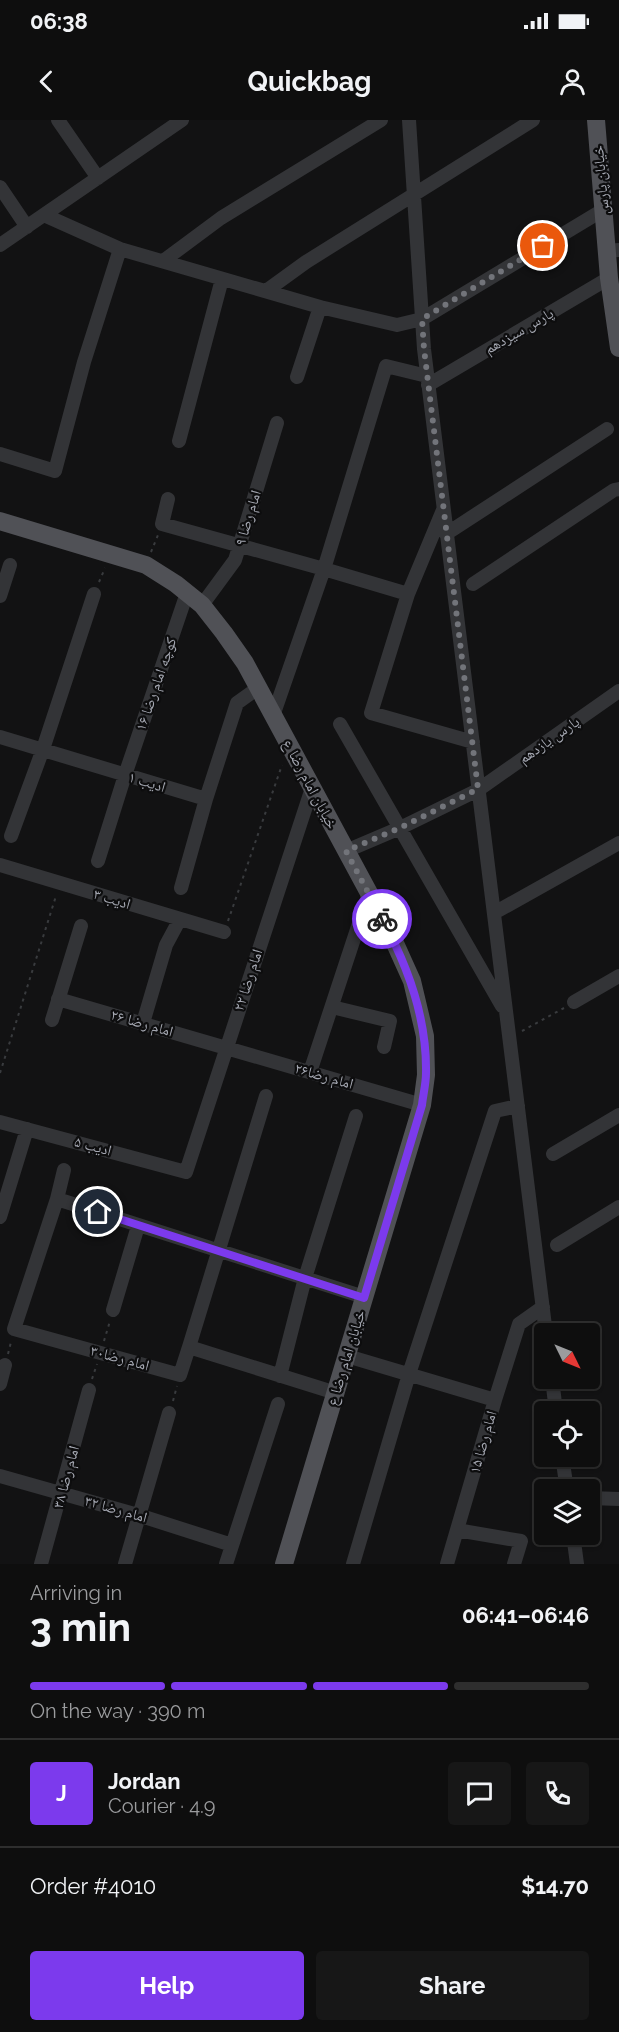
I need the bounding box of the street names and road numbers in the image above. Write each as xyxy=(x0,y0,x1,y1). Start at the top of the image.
street label: خیابان پارس xyxy=(589,144,614,215)
street label: پارس‌ سیزدهم xyxy=(481,304,557,359)
street label: امام رضا ۹ xyxy=(231,488,266,548)
street label: کوچه امام رضا ۱۶ xyxy=(132,635,181,733)
street label: پارس‌‌ یازدهم xyxy=(515,712,584,768)
street label: خیابان امام رضا ع xyxy=(278,736,341,833)
street label: ادیب ۱ xyxy=(126,768,168,796)
street label: ادیب ۳ xyxy=(91,885,133,913)
street label: امام رضا ۲۲ xyxy=(230,947,267,1014)
street label: امام رضا ۲۶ xyxy=(108,1006,175,1041)
street label: امام رضا۲۶ xyxy=(292,1059,355,1094)
street label: ادیب ۵ xyxy=(72,1132,114,1160)
street label: خیابان امام رضا ع xyxy=(323,1308,370,1408)
street label: امام رضا۳۰ xyxy=(88,1342,151,1375)
street label: ۱۵ امام رضا xyxy=(466,1409,501,1476)
street label: امام رضا ۳۸ xyxy=(49,1444,84,1511)
street label: امام رضا ۳۲ xyxy=(82,1492,149,1527)

